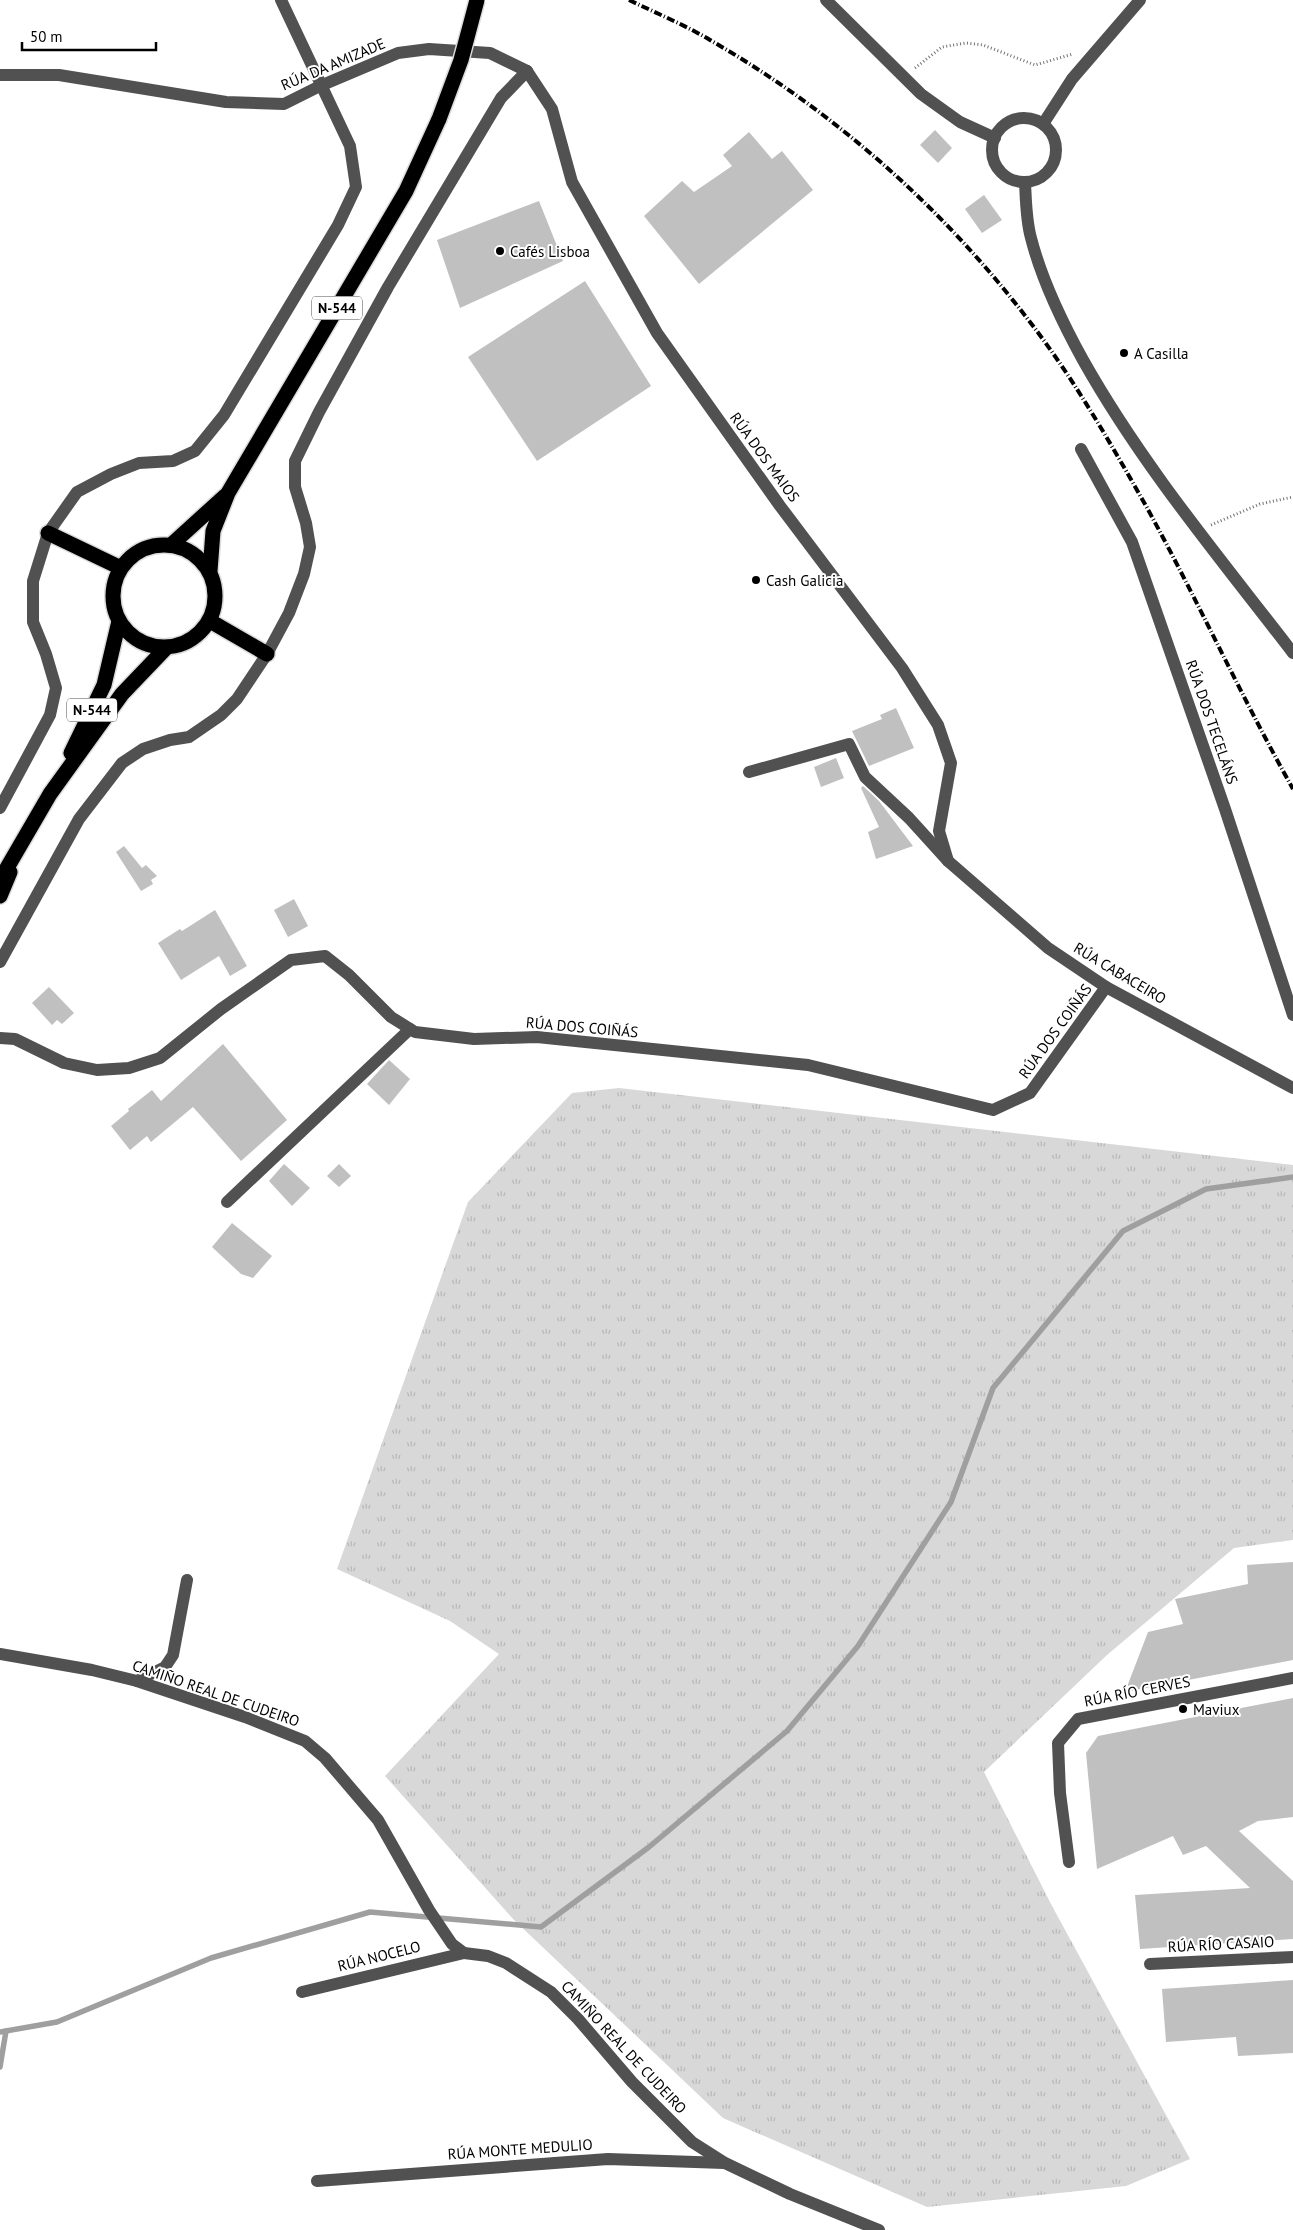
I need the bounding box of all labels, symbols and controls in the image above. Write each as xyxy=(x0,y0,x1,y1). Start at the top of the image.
scale bar xyxy=(22,20,156,52)
text: 50 m xyxy=(30,27,63,46)
street label: RÚA DA AMIZADE xyxy=(278,33,388,95)
place label: Cafés Lisboa xyxy=(510,242,590,261)
marker: Cafés Lisboa xyxy=(494,245,506,257)
road number: N-544 xyxy=(312,296,362,320)
place label: A Casilla xyxy=(1134,344,1188,363)
marker: A Casilla xyxy=(1118,347,1130,359)
street label: RÚA DOS MAIOS xyxy=(726,408,804,506)
place label: Cash Galicia xyxy=(766,571,844,590)
marker: Cash Galicia xyxy=(750,574,762,586)
street label: RÚA DOS TECELÁNS xyxy=(1182,657,1242,787)
road number: N-544 xyxy=(67,698,117,722)
street label: RÚA CABACEIRO xyxy=(1070,938,1170,1008)
street label: RÚA DOS COIÑÁS xyxy=(1014,980,1096,1082)
street label: RÚA DOS COIÑÁS xyxy=(525,1013,639,1041)
street label: CAMIÑO REAL DE CUDEIRO xyxy=(130,1655,302,1731)
street label: RÚA RÍO CERVES xyxy=(1082,1671,1192,1711)
place label: Maviux xyxy=(1193,1700,1240,1719)
marker: Maviux xyxy=(1177,1703,1189,1715)
street label: RÚA RÍO CASAIO xyxy=(1167,1932,1275,1956)
street label: RÚA NOCELO xyxy=(336,1937,422,1975)
street label: CAMIÑO REAL DE CUDEIRO xyxy=(557,1976,691,2118)
street label: RÚA MONTE MEDULIO xyxy=(447,2134,593,2164)

